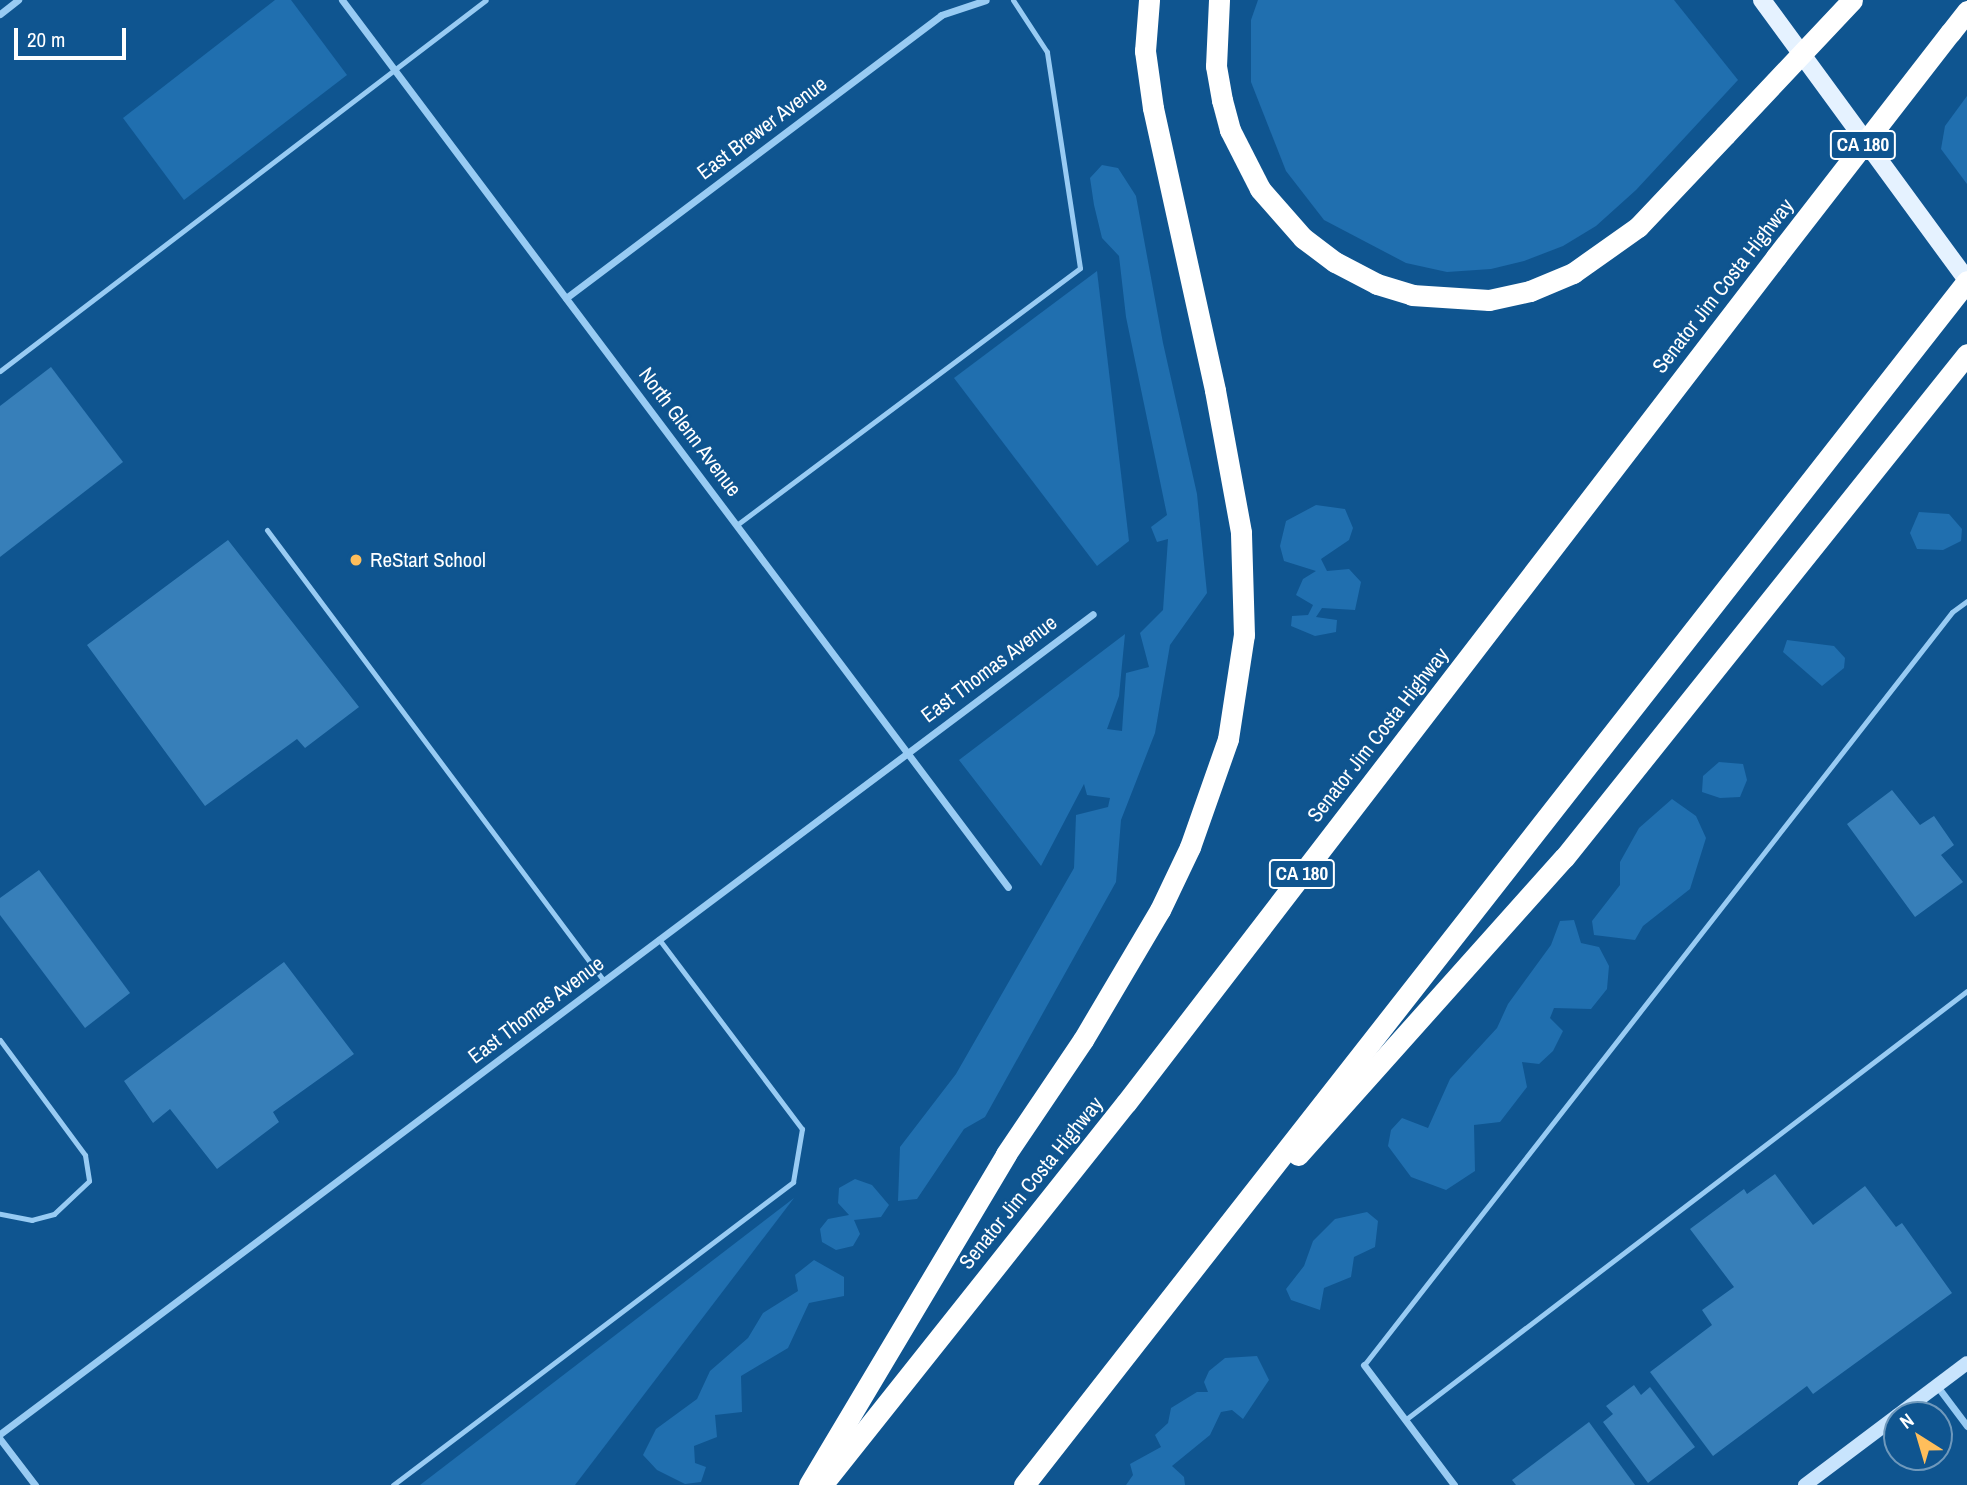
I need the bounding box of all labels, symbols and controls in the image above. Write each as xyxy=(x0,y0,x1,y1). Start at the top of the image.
scale bar xyxy=(18,14,130,58)
text: 20 m xyxy=(27,25,65,54)
street label: East Brewer Avenue xyxy=(692,71,832,185)
road number: CA 180 xyxy=(1828,130,1898,160)
street label: Senator Jim Costa Highway xyxy=(1647,194,1799,378)
street label: North Glenn Avenue xyxy=(633,362,747,502)
place label: ReStart School xyxy=(370,547,486,573)
marker: ReStart School xyxy=(348,552,364,568)
street label: East Thomas Avenue xyxy=(916,609,1062,729)
street label: Senator Jim Costa Highway xyxy=(1302,643,1454,827)
road number: CA 180 xyxy=(1267,859,1337,890)
street label: East Thomas Avenue xyxy=(463,950,609,1070)
street label: Senator Jim Costa Highway xyxy=(954,1092,1108,1274)
north arrow xyxy=(1883,1401,1953,1471)
text: N xyxy=(1894,1407,1919,1435)

